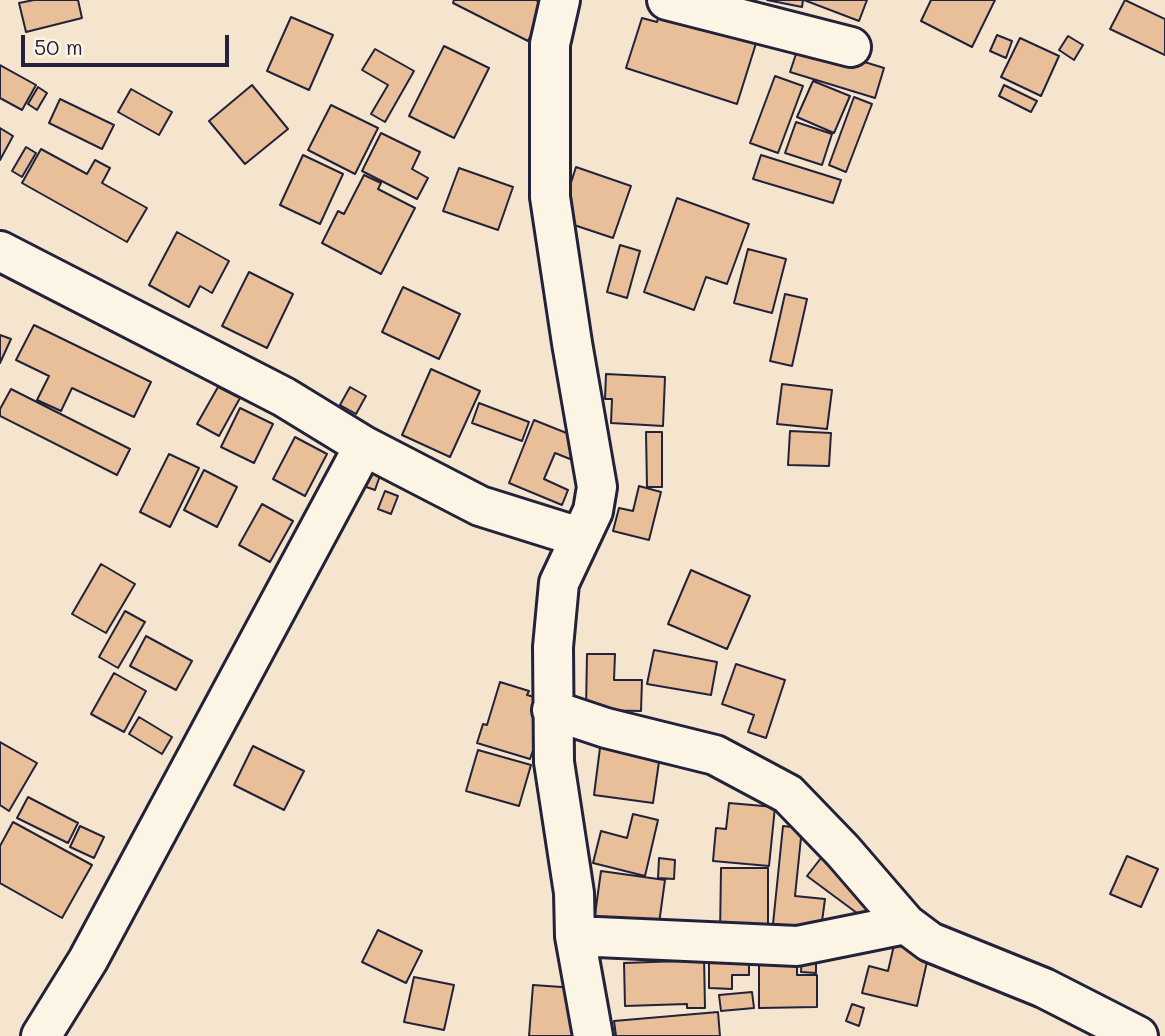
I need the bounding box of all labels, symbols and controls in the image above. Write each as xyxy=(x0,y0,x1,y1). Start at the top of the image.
scale bar xyxy=(24,21,233,65)
text: 50 m xyxy=(34,33,83,60)

